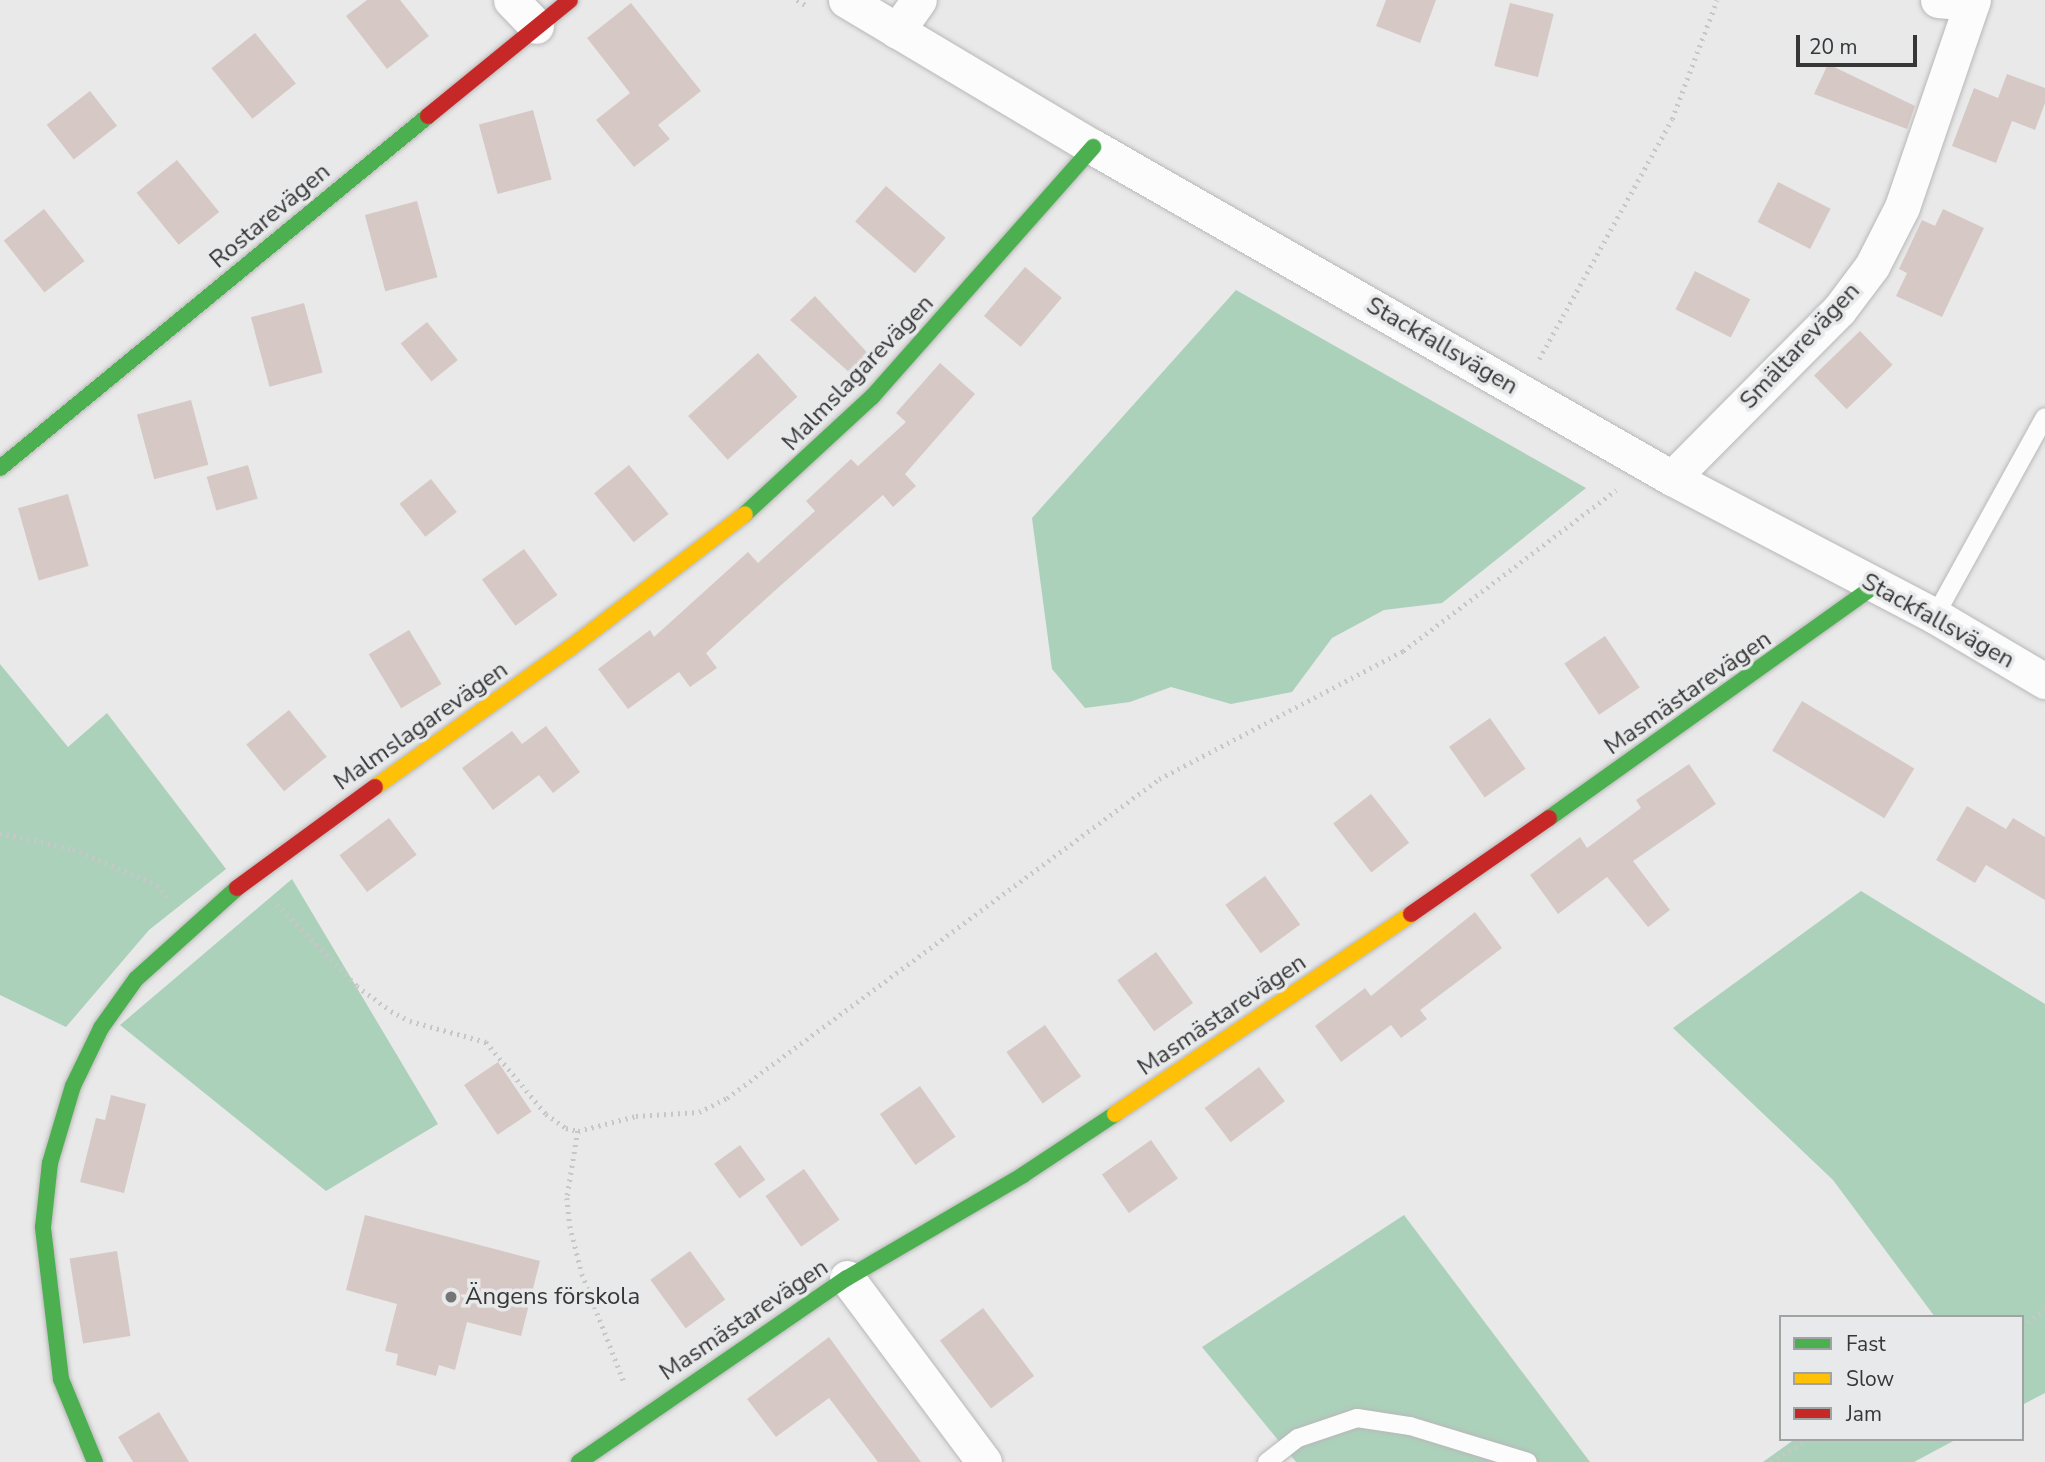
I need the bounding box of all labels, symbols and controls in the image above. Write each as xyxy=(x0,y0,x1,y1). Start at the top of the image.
scale bar xyxy=(1800,21,1921,65)
text: 20 m xyxy=(1809,33,1858,61)
street label: Rostarevägen xyxy=(204,157,336,275)
street label: Smältarevägen xyxy=(1734,277,1866,415)
street label: Malmslagarevägen xyxy=(776,289,940,457)
street label: Stackfallsvägen xyxy=(1361,291,1523,401)
street label: Stackfallsvägen xyxy=(1857,567,2019,675)
street label: Masmästarevägen xyxy=(1599,625,1777,761)
street label: Malmslagarevägen xyxy=(329,655,513,797)
street label: Masmästarevägen xyxy=(1132,948,1312,1082)
street label: Masmästarevägen xyxy=(654,1253,834,1387)
place label: Ängens förskola xyxy=(465,1283,640,1311)
marker: Ängens förskola xyxy=(443,1289,459,1305)
legend xyxy=(1779,1315,2024,1441)
text: Fast xyxy=(1846,1330,1886,1358)
text: Slow xyxy=(1846,1365,1894,1393)
text: Jam xyxy=(1846,1400,1882,1428)

